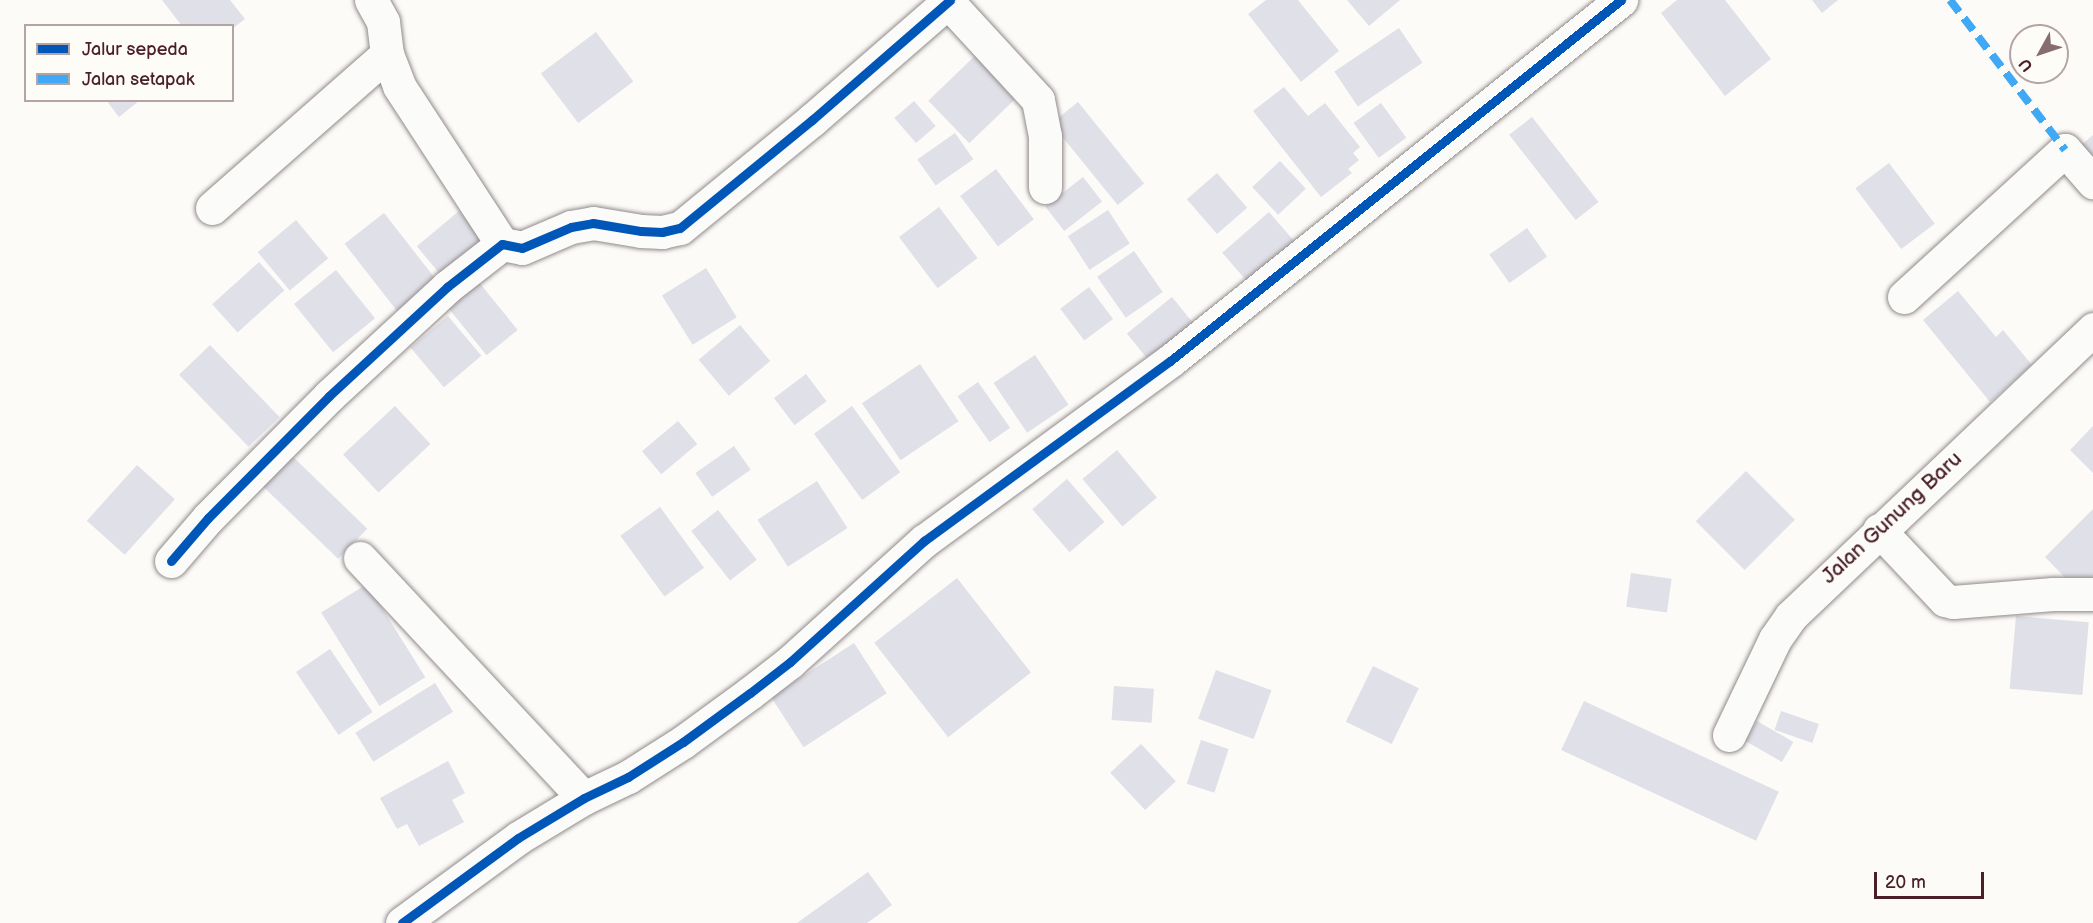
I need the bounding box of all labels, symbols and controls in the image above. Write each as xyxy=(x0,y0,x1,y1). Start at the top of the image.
legend xyxy=(24,24,234,102)
north arrow xyxy=(2009,24,2069,84)
text: Jalur sepeda xyxy=(82,39,188,60)
text: U xyxy=(2015,54,2037,75)
text: Jalan setapak xyxy=(82,69,195,90)
street label: Jalan Gunung Baru xyxy=(1817,447,1967,589)
scale bar xyxy=(1877,860,1986,898)
text: 20 m xyxy=(1885,872,1926,893)

